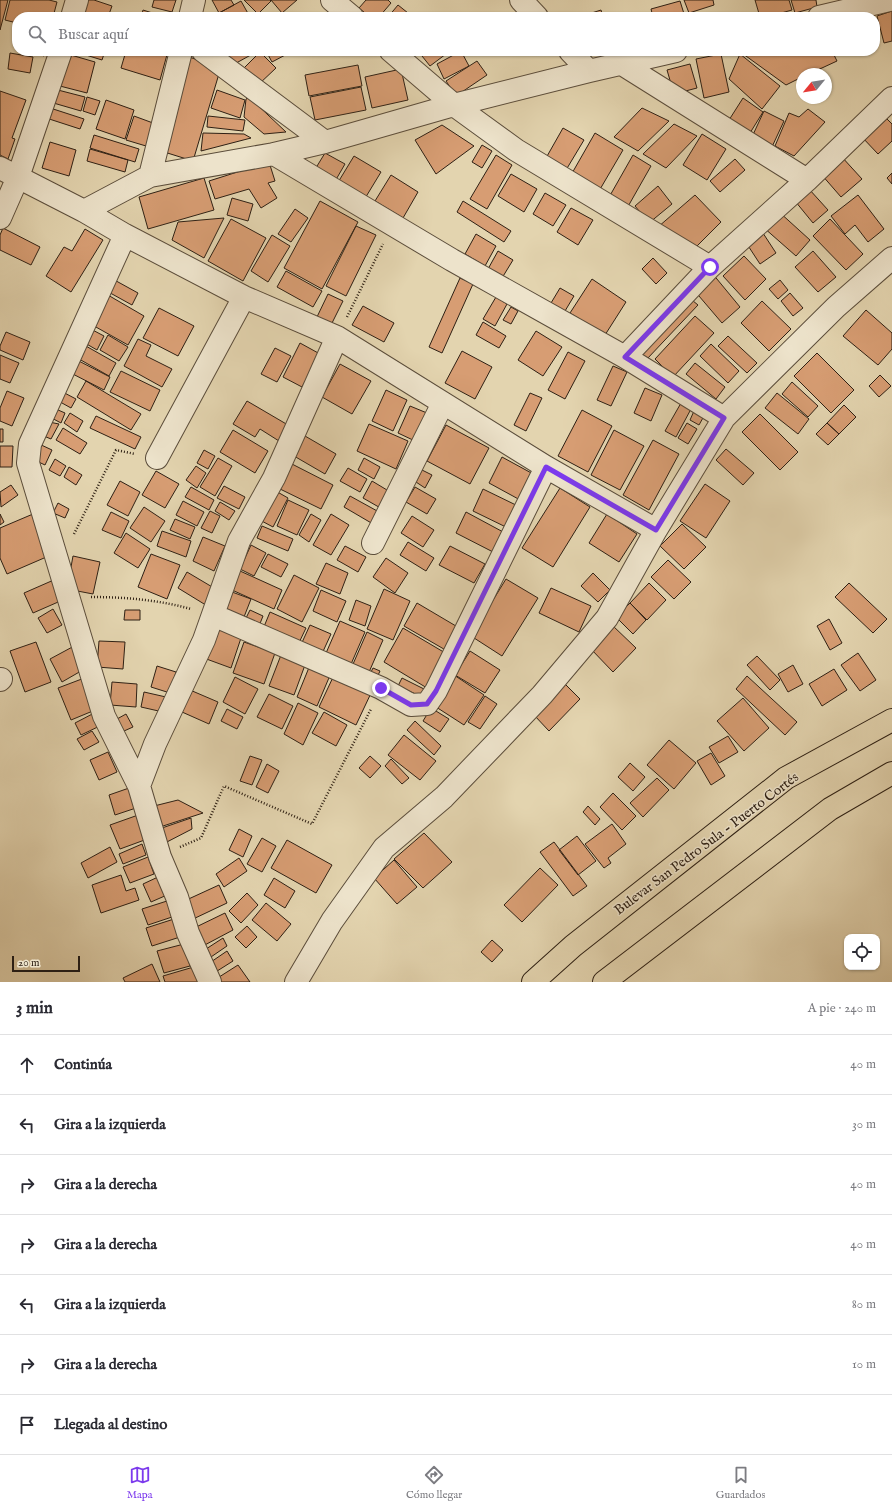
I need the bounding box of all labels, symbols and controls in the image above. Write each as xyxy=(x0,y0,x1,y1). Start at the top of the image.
search box xyxy=(12,12,880,56)
icon: search xyxy=(26,23,48,45)
text: Buscar aquí xyxy=(58,25,128,44)
north arrow xyxy=(796,68,832,104)
route start xyxy=(701,258,719,276)
route end xyxy=(372,679,390,697)
street label: Bulevar San Pedro Sula - Puerto Cortés xyxy=(611,768,803,919)
map controls xyxy=(844,934,880,970)
button: locate xyxy=(844,934,880,970)
scale bar xyxy=(12,954,80,973)
text: 20 m xyxy=(18,956,39,970)
text: 3 min xyxy=(16,998,53,1019)
text: A pie · 240 m xyxy=(808,1000,876,1017)
icon: ahead xyxy=(16,1054,38,1076)
text: Continúa xyxy=(54,1055,112,1074)
text: 40 m xyxy=(850,1056,876,1073)
icon: left xyxy=(16,1114,38,1136)
text: Gira a la izquierda xyxy=(54,1115,166,1134)
text: 30 m xyxy=(852,1116,876,1133)
icon: right xyxy=(16,1174,38,1196)
text: Gira a la derecha xyxy=(54,1175,157,1194)
text: 40 m xyxy=(850,1176,876,1193)
icon: right xyxy=(16,1234,38,1256)
text: Gira a la derecha xyxy=(54,1235,157,1254)
text: 40 m xyxy=(850,1236,876,1253)
icon: left xyxy=(16,1294,38,1316)
text: Gira a la izquierda xyxy=(54,1295,166,1314)
text: 80 m xyxy=(852,1296,876,1313)
icon: right xyxy=(16,1354,38,1376)
text: Gira a la derecha xyxy=(54,1355,157,1374)
text: 10 m xyxy=(852,1356,876,1373)
icon: arrive xyxy=(16,1414,38,1436)
text: Llegada al destino xyxy=(54,1415,167,1434)
tab: Mapa xyxy=(127,1464,153,1502)
tab: Cómo llegar xyxy=(406,1464,462,1502)
tab: Guardados xyxy=(716,1464,765,1502)

